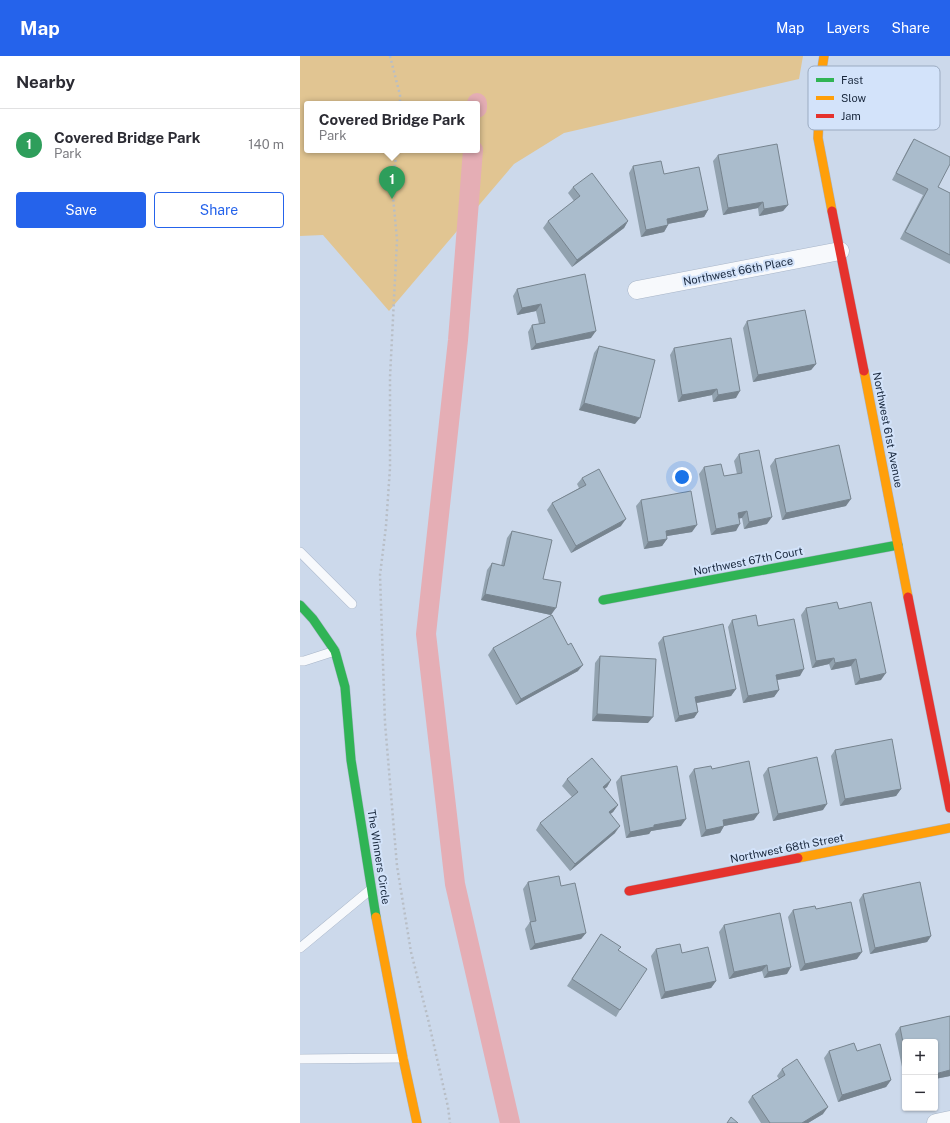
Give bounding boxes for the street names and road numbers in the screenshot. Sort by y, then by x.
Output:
street label: Northwest 66th Place [682,254,794,288]
street label: Northwest 61st Avenue [871,371,905,489]
street label: Northwest 67th Court [692,544,804,578]
street label: The Winners Circle [366,809,392,905]
street label: Northwest 68th Street [729,831,845,865]

